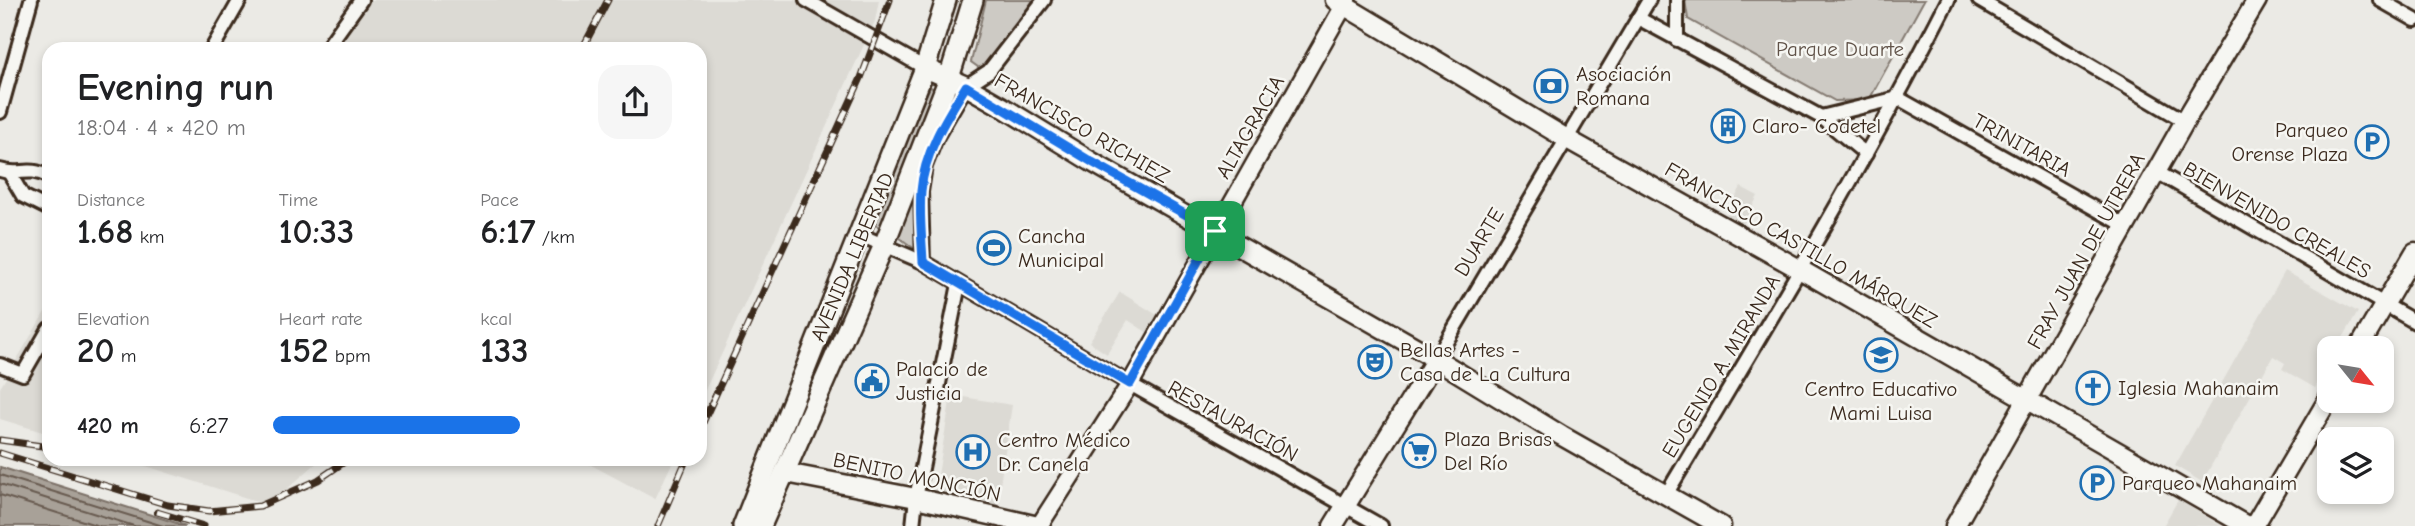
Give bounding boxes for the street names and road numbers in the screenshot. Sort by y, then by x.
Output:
street label: FRANCISCO RICHIEZ [990,68,1174,188]
street label: ALTAGRACIA [1211,71,1289,183]
street label: TRINITARIA [1969,108,2075,182]
street label: FRAY JUAN DE UTRERA [2022,149,2150,353]
street label: BIENVENIDO CREALES [2179,156,2375,284]
street label: FRANCISCO CASTILLO MÁRQUEZ [1661,157,1941,333]
street label: AVENIDA LIBERTAD [806,169,898,345]
street label: DUARTE [1449,203,1509,281]
street label: EUGENIO A. MIRANDA [1657,270,1785,462]
street label: RESTAURACIÓN [1164,375,1302,467]
street label: BENITO MONCIÓN [831,448,1003,506]

